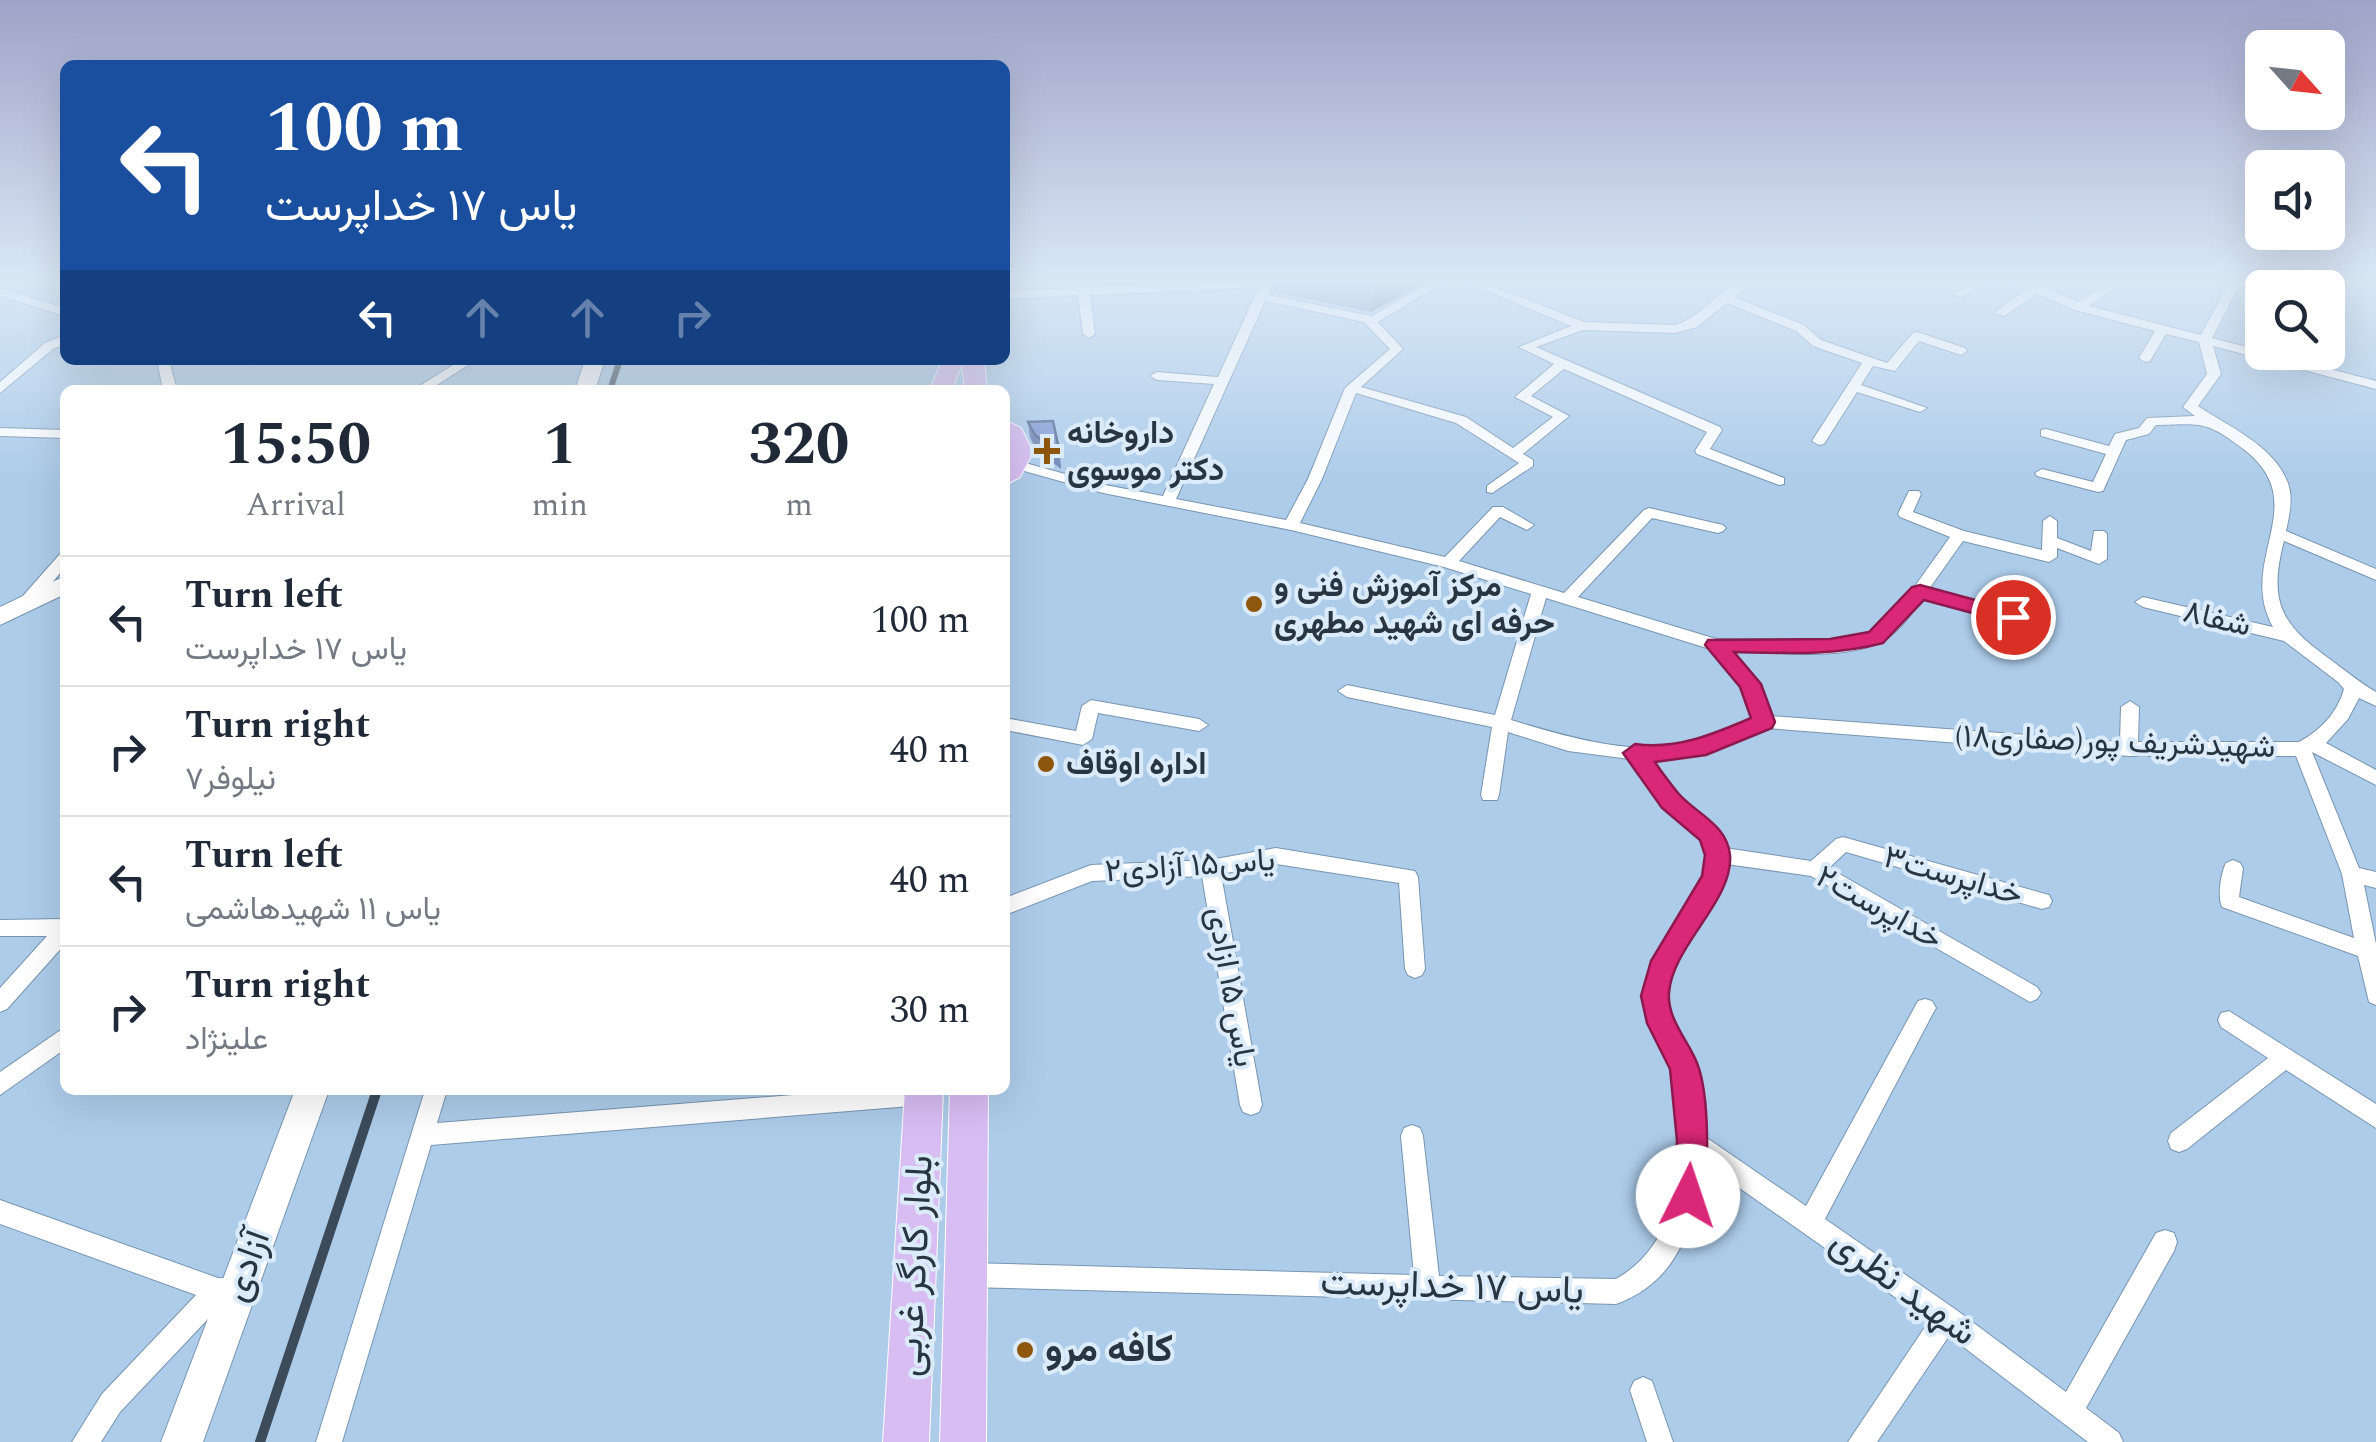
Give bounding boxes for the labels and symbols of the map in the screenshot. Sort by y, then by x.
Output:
north arrow [2245,30,2345,130]
place label: داروخانه دکتر موسوی [1067,409,1224,495]
marker: داروخانه دکتر موسوی [1036,440,1058,462]
place label: مرکز آموزش فنی و حرفه ای شهید مطهری [1274,562,1555,648]
pin [1971,575,2056,660]
street label: شفا۸ [2178,587,2256,651]
marker: مرکز آموزش فنی و حرفه ای شهید مطهری [1243,593,1265,615]
street label: شهیدشریف پور(صفاری۱۸) [1954,712,2276,772]
place label: اداره اوقاف [1066,740,1206,789]
marker: اداره اوقاف [1035,753,1057,775]
street label: خداپرست۳ [1878,833,2028,919]
street label: یاس۱۵ آزادی۲ [1103,836,1277,896]
street label: خداپرست۲ [1807,853,1951,963]
street label: یاس ۱۵ ازادی [1193,903,1269,1071]
position arrow [1636,1144,1740,1248]
street label: بلوار کارگر غربی [880,1154,950,1378]
street label: شهید نظری [1817,1214,1989,1362]
street label: آزادی [207,1219,288,1310]
street label: یاس ۱۷ خداپرست [1319,1253,1585,1321]
place label: کافه مرو [1045,1321,1173,1379]
marker: کافه مرو [1014,1339,1036,1361]

